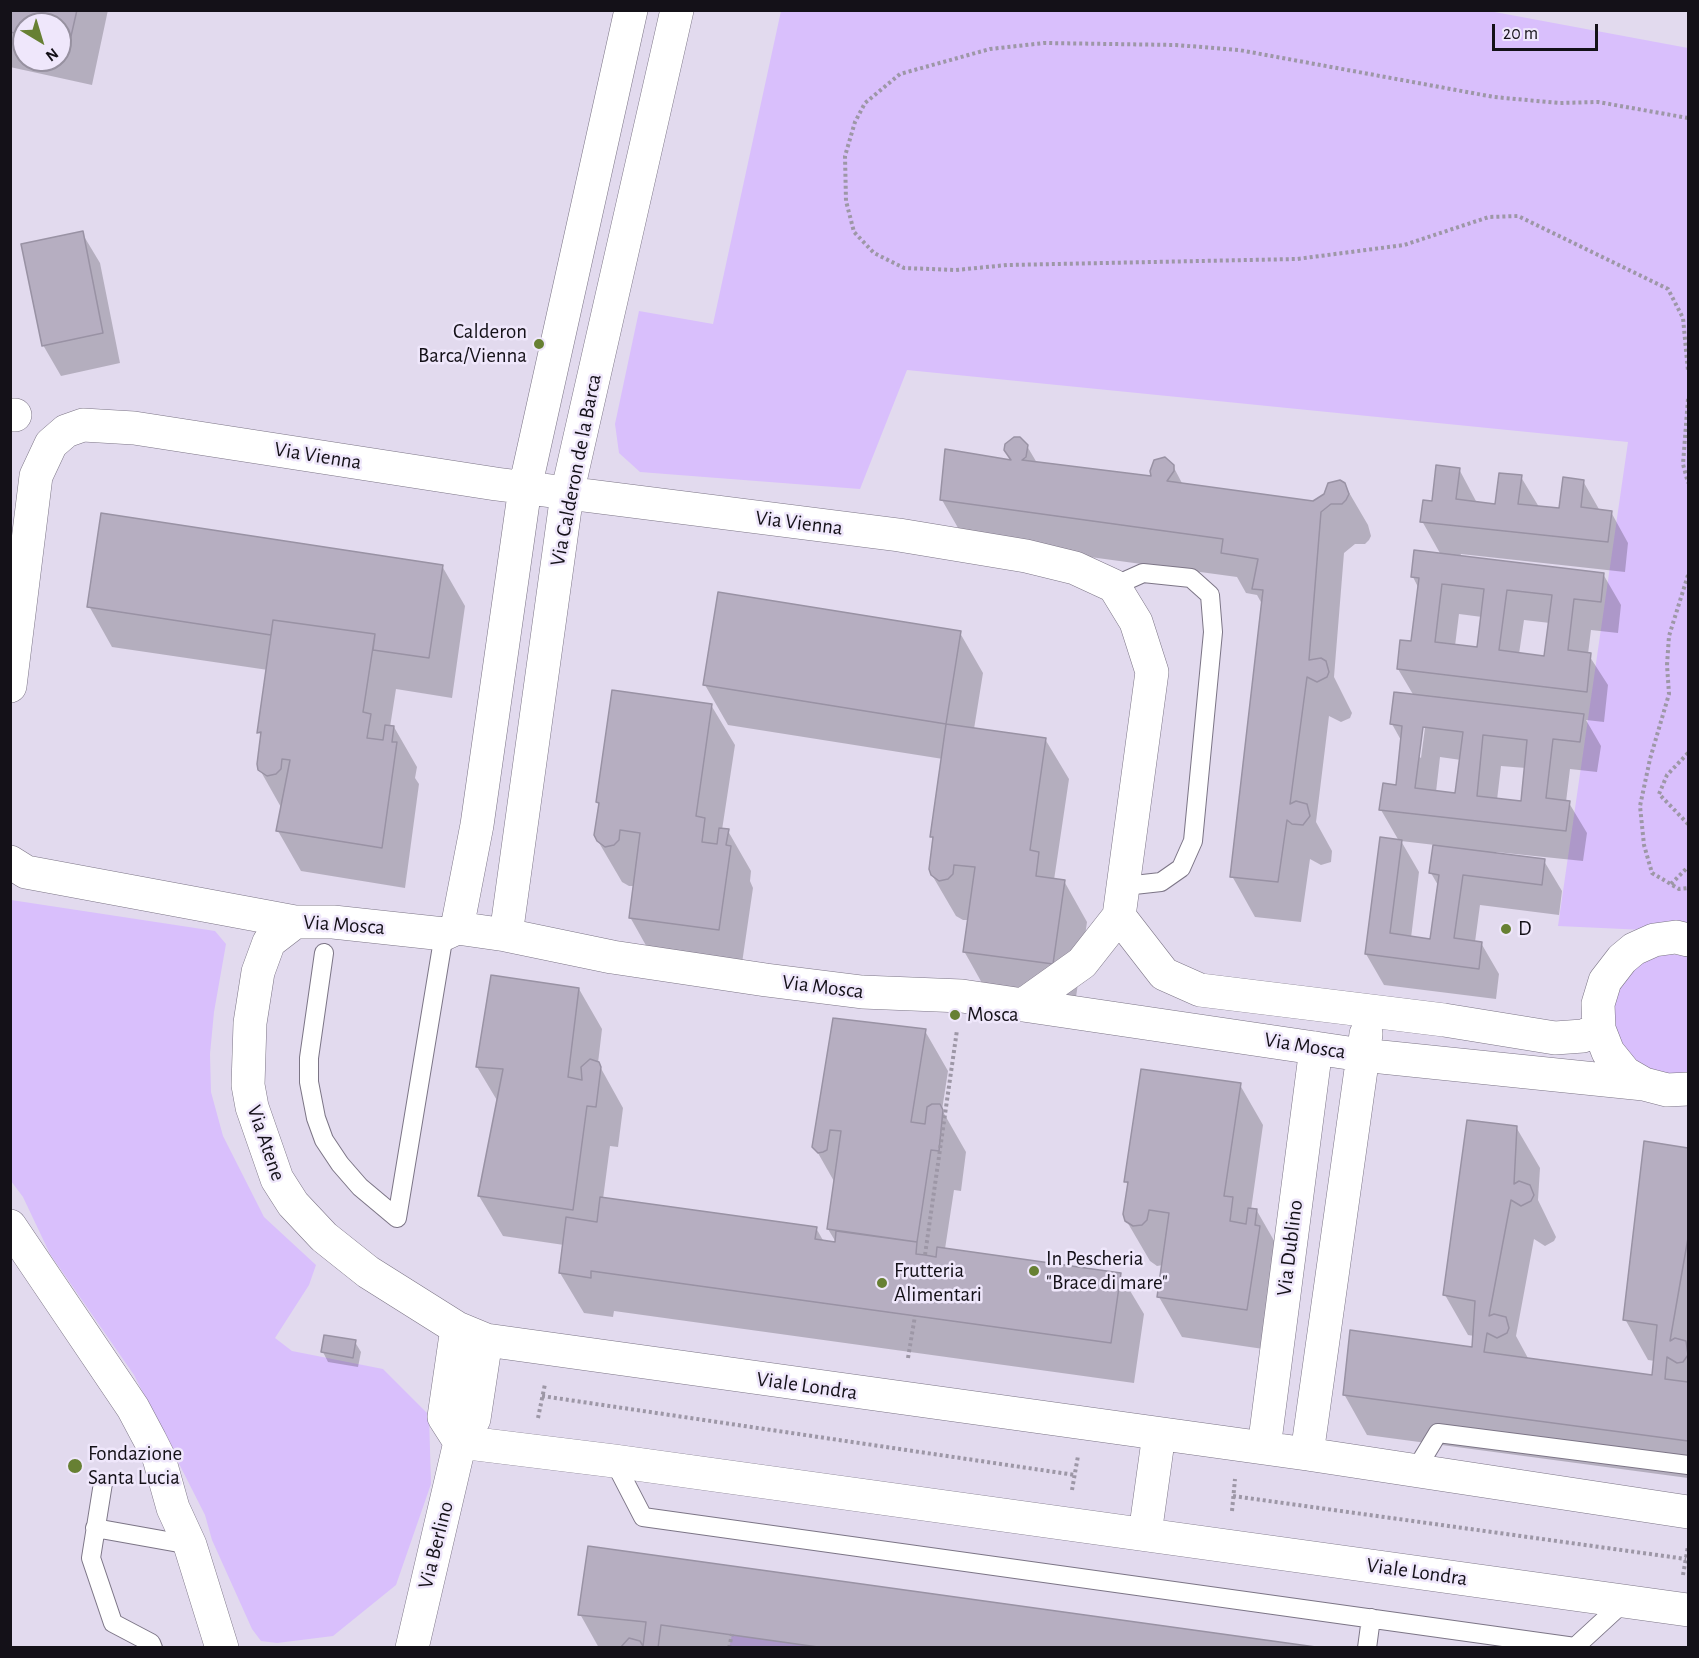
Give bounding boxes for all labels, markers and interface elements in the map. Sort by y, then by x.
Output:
north arrow [12,12,72,72]
scale bar [1495,12,1602,50]
text: 20 m [1503,25,1538,43]
text: N [43,45,61,64]
place label: Calderon Barca/Vienna [418,319,527,369]
marker: Calderon Barca/Vienna [532,337,546,351]
street label: Via Calderon de la Barca [545,372,607,568]
street label: Via Vienna [273,437,363,475]
street label: Via Vienna [754,505,844,541]
street label: Via Mosca [302,910,386,940]
place label: D [1518,916,1532,942]
marker: D [1499,922,1513,936]
street label: Via Mosca [781,970,865,1004]
place label: Mosca [967,1002,1019,1028]
marker: Mosca [948,1008,962,1022]
street label: Via Mosca [1263,1027,1347,1065]
street label: Via Atene [241,1102,291,1184]
street label: Via Dublino [1272,1199,1308,1297]
place label: In Pescheria "Brace di mare" [1046,1246,1168,1296]
place label: Frutteria Alimentari [894,1258,982,1308]
marker: In Pescheria "Brace di mare" [1027,1264,1041,1278]
marker: Frutteria Alimentari [875,1276,889,1290]
street label: Viale Londra [755,1366,859,1406]
place label: Fondazione Santa Lucia [88,1441,182,1491]
marker: Fondazione Santa Lucia [66,1457,84,1475]
street label: Via Berlino [413,1499,459,1591]
street label: Viale Londra [1365,1552,1469,1592]

